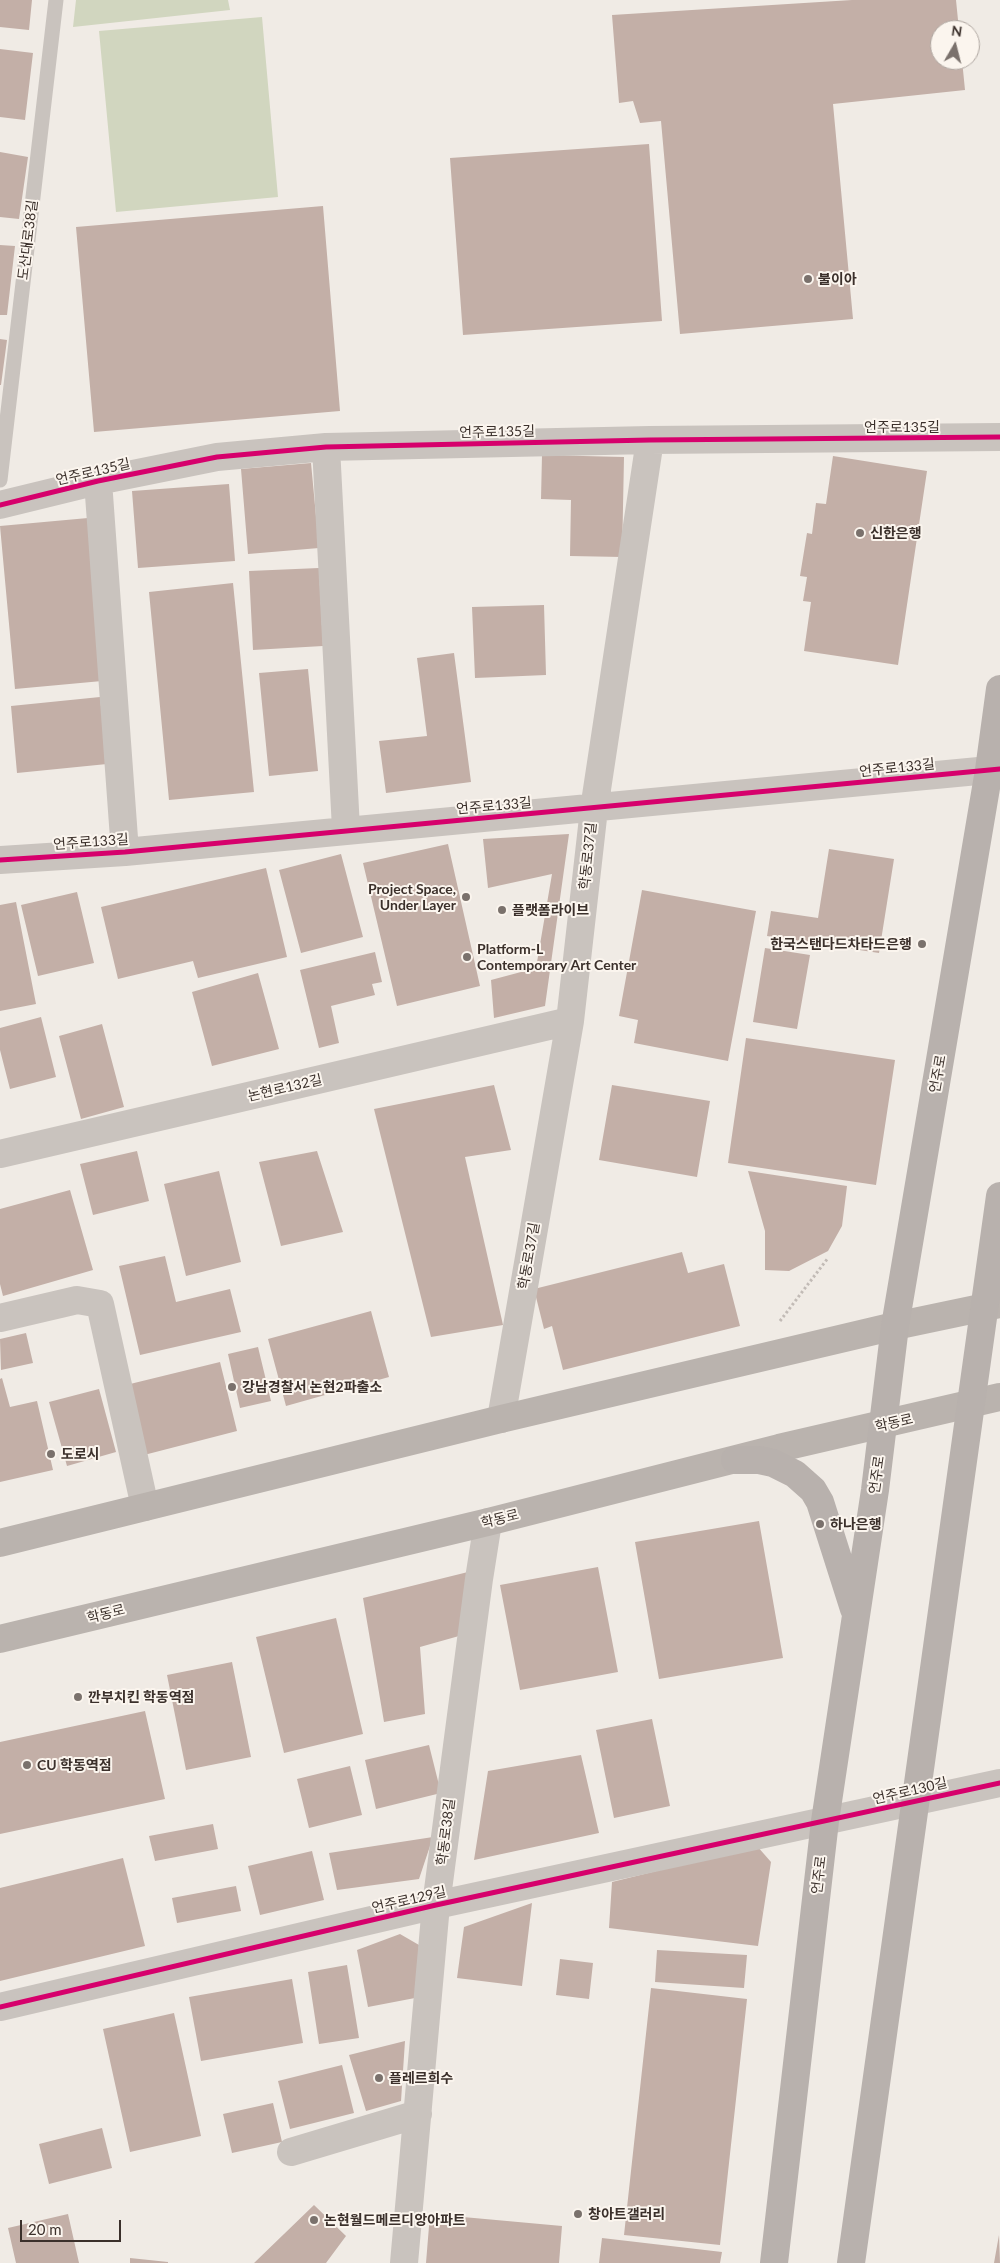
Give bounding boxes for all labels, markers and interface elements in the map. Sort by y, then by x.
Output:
north arrow [930,20,980,70]
text: N [950,21,964,40]
street label: 도산대로38길 [15,199,41,281]
place label: 불이아 [818,271,857,287]
marker: 불이아 [802,273,814,285]
street label: 언주로135길 [864,419,940,435]
street label: 언주로135길 [459,423,535,441]
street label: 언주로135길 [54,455,132,489]
place label: 신한은행 [870,525,922,541]
marker: 신한은행 [854,527,866,539]
street label: 언주로133길 [858,756,936,780]
street label: 언주로133길 [455,794,533,818]
street label: 학동로37길 [576,821,600,891]
street label: 언주로133길 [53,831,129,853]
place label: Project Space, Under Layer [368,881,456,914]
marker: Project Space, Under Layer [460,891,472,903]
place label: 플랫폼라이브 [512,902,589,918]
marker: 플랫폼라이브 [496,904,508,916]
place label: 한국스탠다드차타드은행 [770,936,912,952]
marker: 한국스탠다드차타드은행 [916,938,928,950]
place label: Platform-L Contemporary Art Center [477,941,636,974]
marker: Platform-L Contemporary Art Center [461,951,473,963]
street label: 언주로 [926,1054,950,1094]
street label: 논현로132길 [246,1071,324,1105]
street label: 학동로37길 [515,1221,543,1291]
place label: 강남경찰서 논현2파출소 [242,1379,382,1395]
marker: 강남경찰서 논현2파출소 [226,1381,238,1393]
street label: 학동로 [873,1410,915,1436]
place label: 도로시 [61,1446,100,1462]
marker: 도로시 [45,1448,57,1460]
street label: 언주로 [866,1455,888,1495]
street label: 학동로 [479,1506,521,1532]
place label: 하나은행 [830,1516,882,1532]
marker: 하나은행 [814,1518,826,1530]
street label: 학동로 [85,1601,127,1627]
place label: 깐부치킨 학동역점 [88,1689,194,1705]
marker: 깐부치킨 학동역점 [72,1691,84,1703]
place label: CU 학동역점 [37,1757,112,1773]
marker: CU 학동역점 [21,1759,33,1771]
street label: 언주로130길 [871,1774,949,1808]
street label: 학동로38길 [434,1797,458,1867]
street label: 언주로 [808,1855,830,1895]
street label: 언주로129길 [370,1883,448,1917]
place label: 플레르희수 [389,2070,453,2086]
marker: 플레르희수 [373,2072,385,2084]
place label: 창아트갤러리 [588,2206,665,2222]
marker: 창아트갤러리 [572,2208,584,2220]
scale bar [22,2210,124,2242]
place label: 논현월드메르디앙아파트 [324,2212,466,2228]
marker: 논현월드메르디앙아파트 [308,2214,320,2226]
text: 20 m [28,2220,62,2238]

